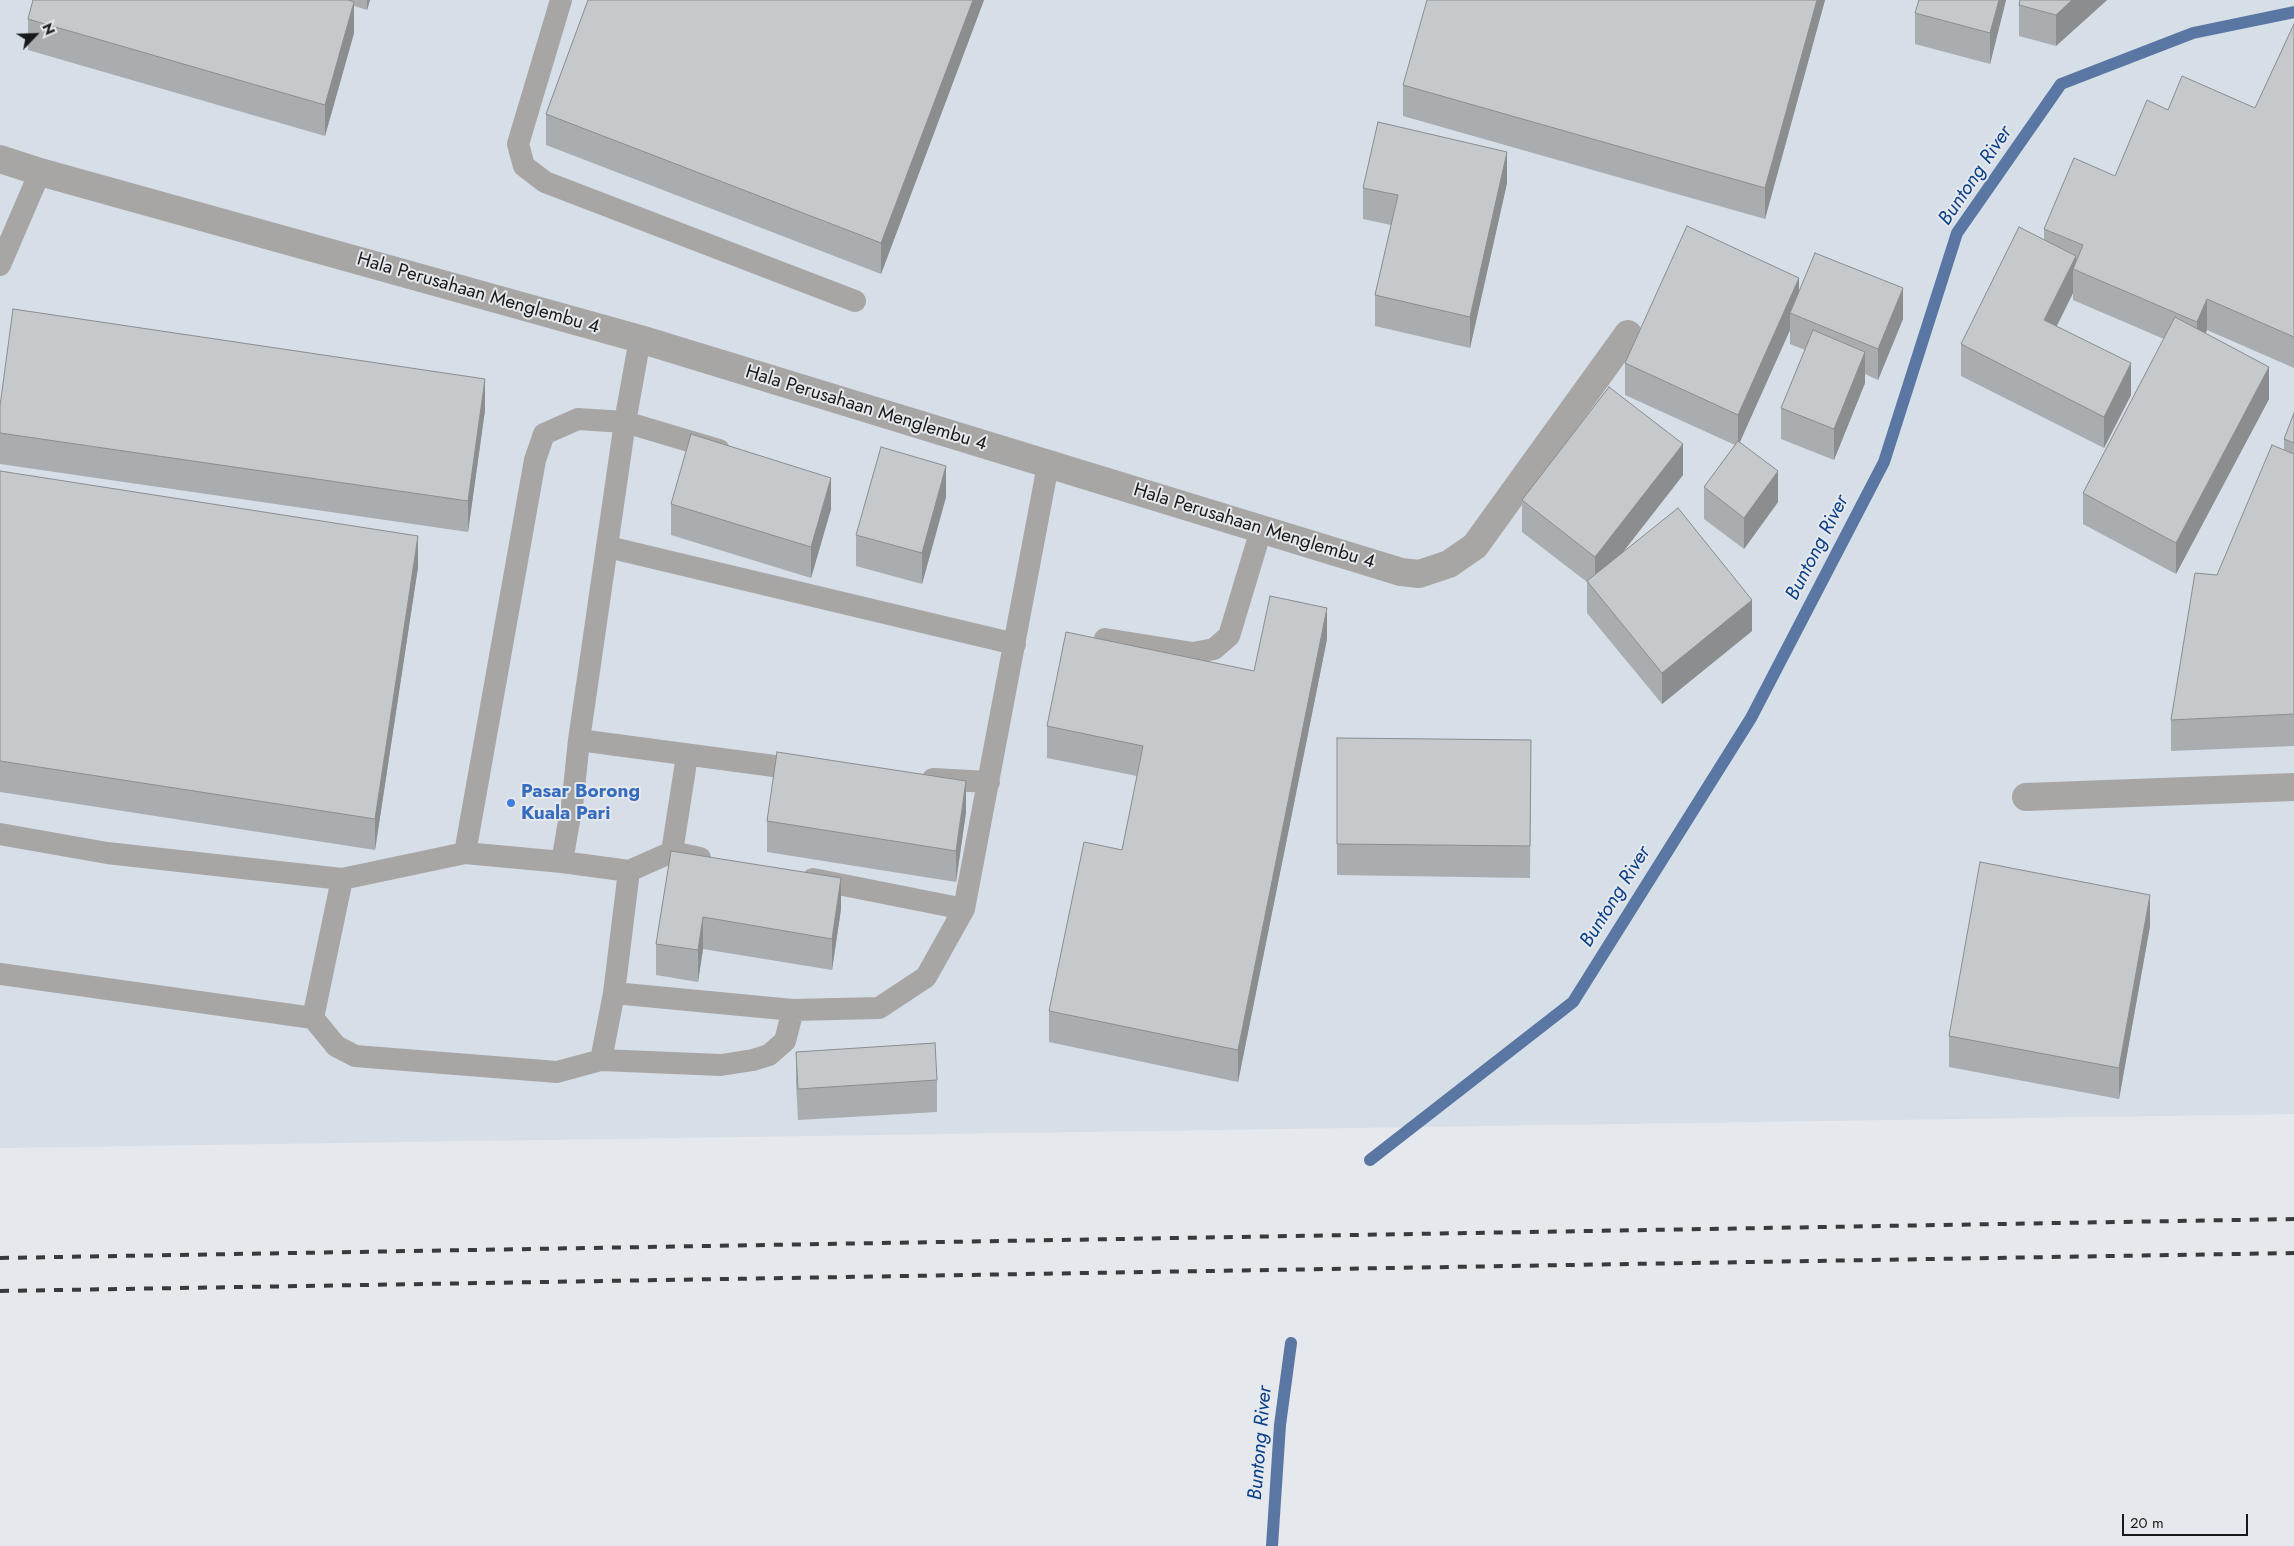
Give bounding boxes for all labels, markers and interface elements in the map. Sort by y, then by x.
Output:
north arrow [10,10,60,60]
text: N [37,20,60,38]
water label: Buntong River [1934,122,2018,230]
street label: Hala Perusahaan Menglembu 4 [354,248,602,340]
street label: Hala Perusahaan Menglembu 4 [743,361,989,457]
street label: Hala Perusahaan Menglembu 4 [1131,479,1377,575]
water label: Buntong River [1781,492,1855,604]
place label: Pasar Borong Kuala Pari [521,781,640,825]
marker: Pasar Borong Kuala Pari [505,797,517,809]
water label: Buntong River [1575,842,1657,952]
water label: Buntong River [1244,1385,1278,1501]
scale bar [2124,1504,2250,1536]
text: 20 m [2130,1512,2164,1534]

